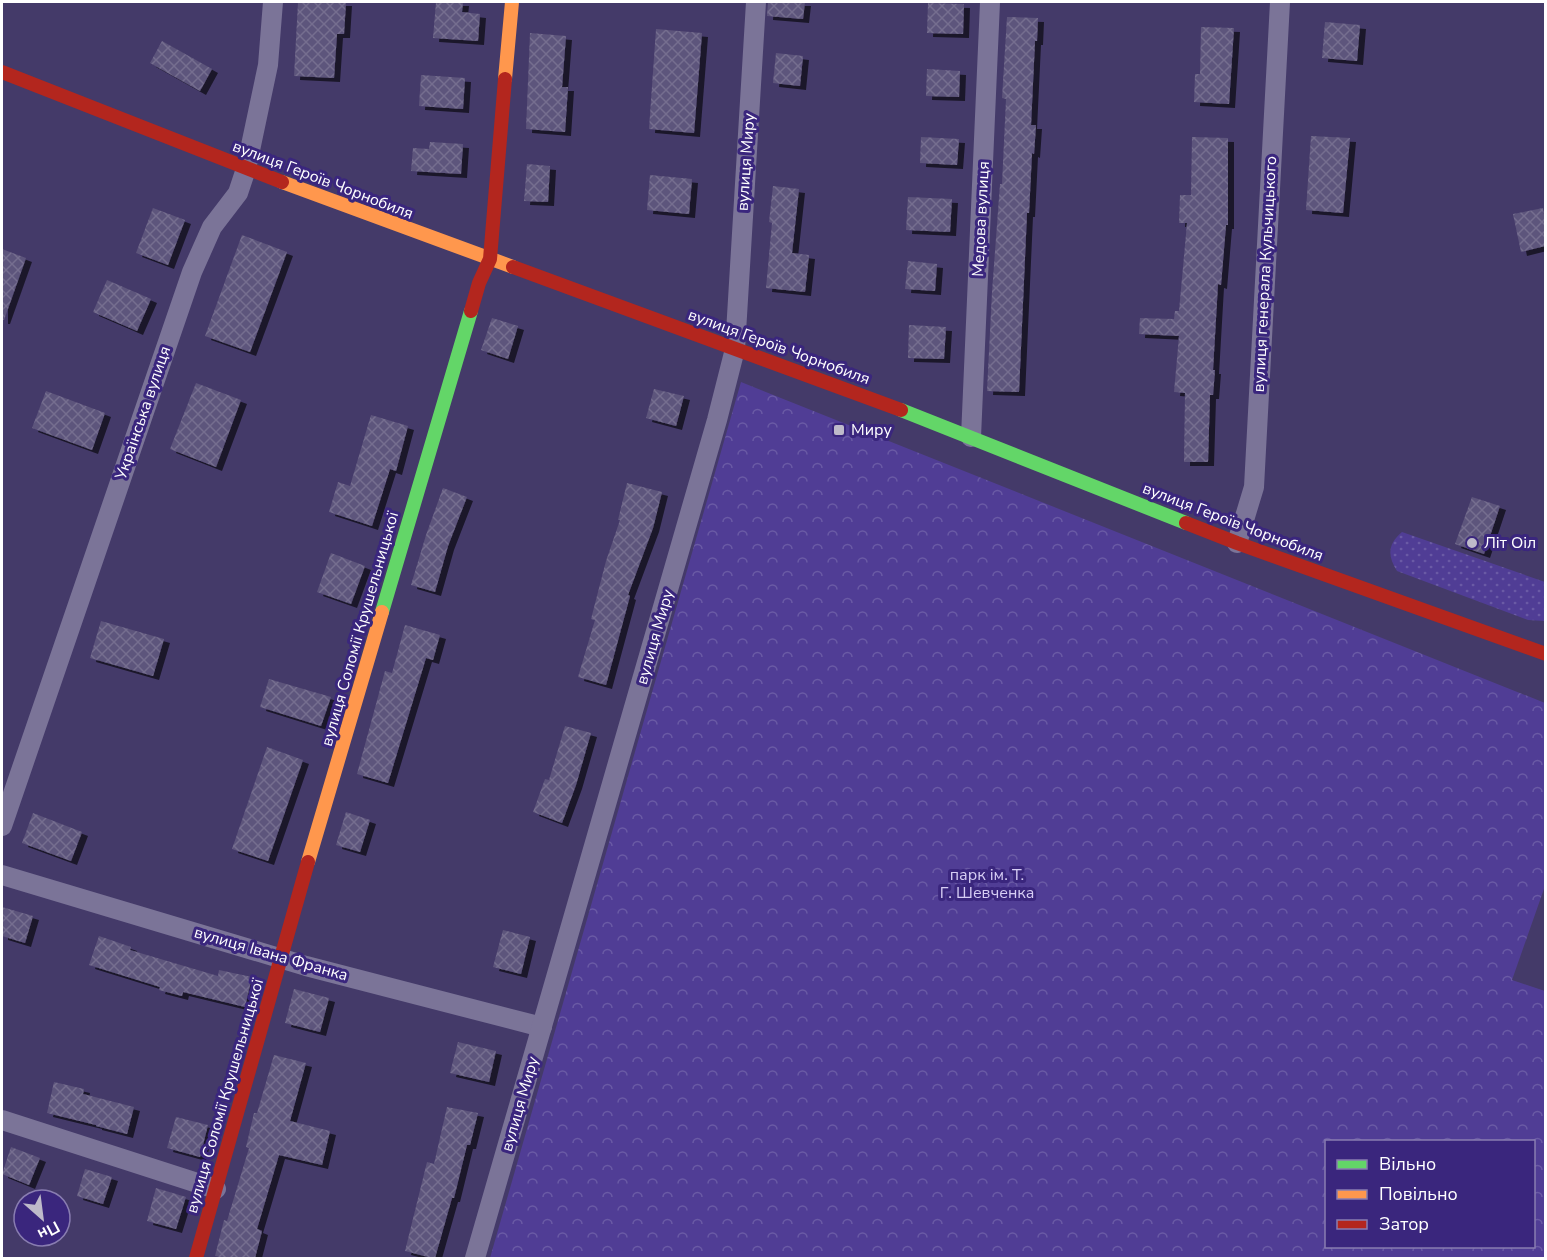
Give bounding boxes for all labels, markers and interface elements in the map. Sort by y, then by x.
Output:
street label: вулиця Миру [732,112,760,212]
street label: вулиця Героїв Чорнобиля [229,135,417,225]
street label: вулиця генерала Кульчицького [1248,155,1282,393]
street label: Медова вулиця [967,161,995,277]
street label: вулиця Героїв Чорнобиля [685,304,873,390]
street label: Українська вулиця [109,343,176,484]
place label: Миру [851,419,892,441]
marker: Миру [832,423,846,437]
street label: вулиця Героїв Чорнобиля [1139,477,1327,567]
street label: вулиця Соломії Крушельницької [316,508,404,749]
place label: Літ Оіл [1484,532,1536,554]
marker: Літ Оіл [1465,536,1479,550]
street label: вулиця Миру [631,586,679,687]
park label: парк ім. Т. Г. Шевченка [940,864,1034,904]
street label: вулиця Івана Франка [191,921,351,987]
street label: вулиця Соломії Крушельницької [181,975,269,1216]
street label: вулиця Миру [496,1053,544,1154]
legend [1325,1140,1535,1248]
text: Вільно [1379,1152,1436,1176]
text: Повільно [1379,1182,1458,1206]
north arrow [12,1188,72,1248]
text: Затор [1379,1212,1429,1236]
text: Пн [34,1215,63,1245]

